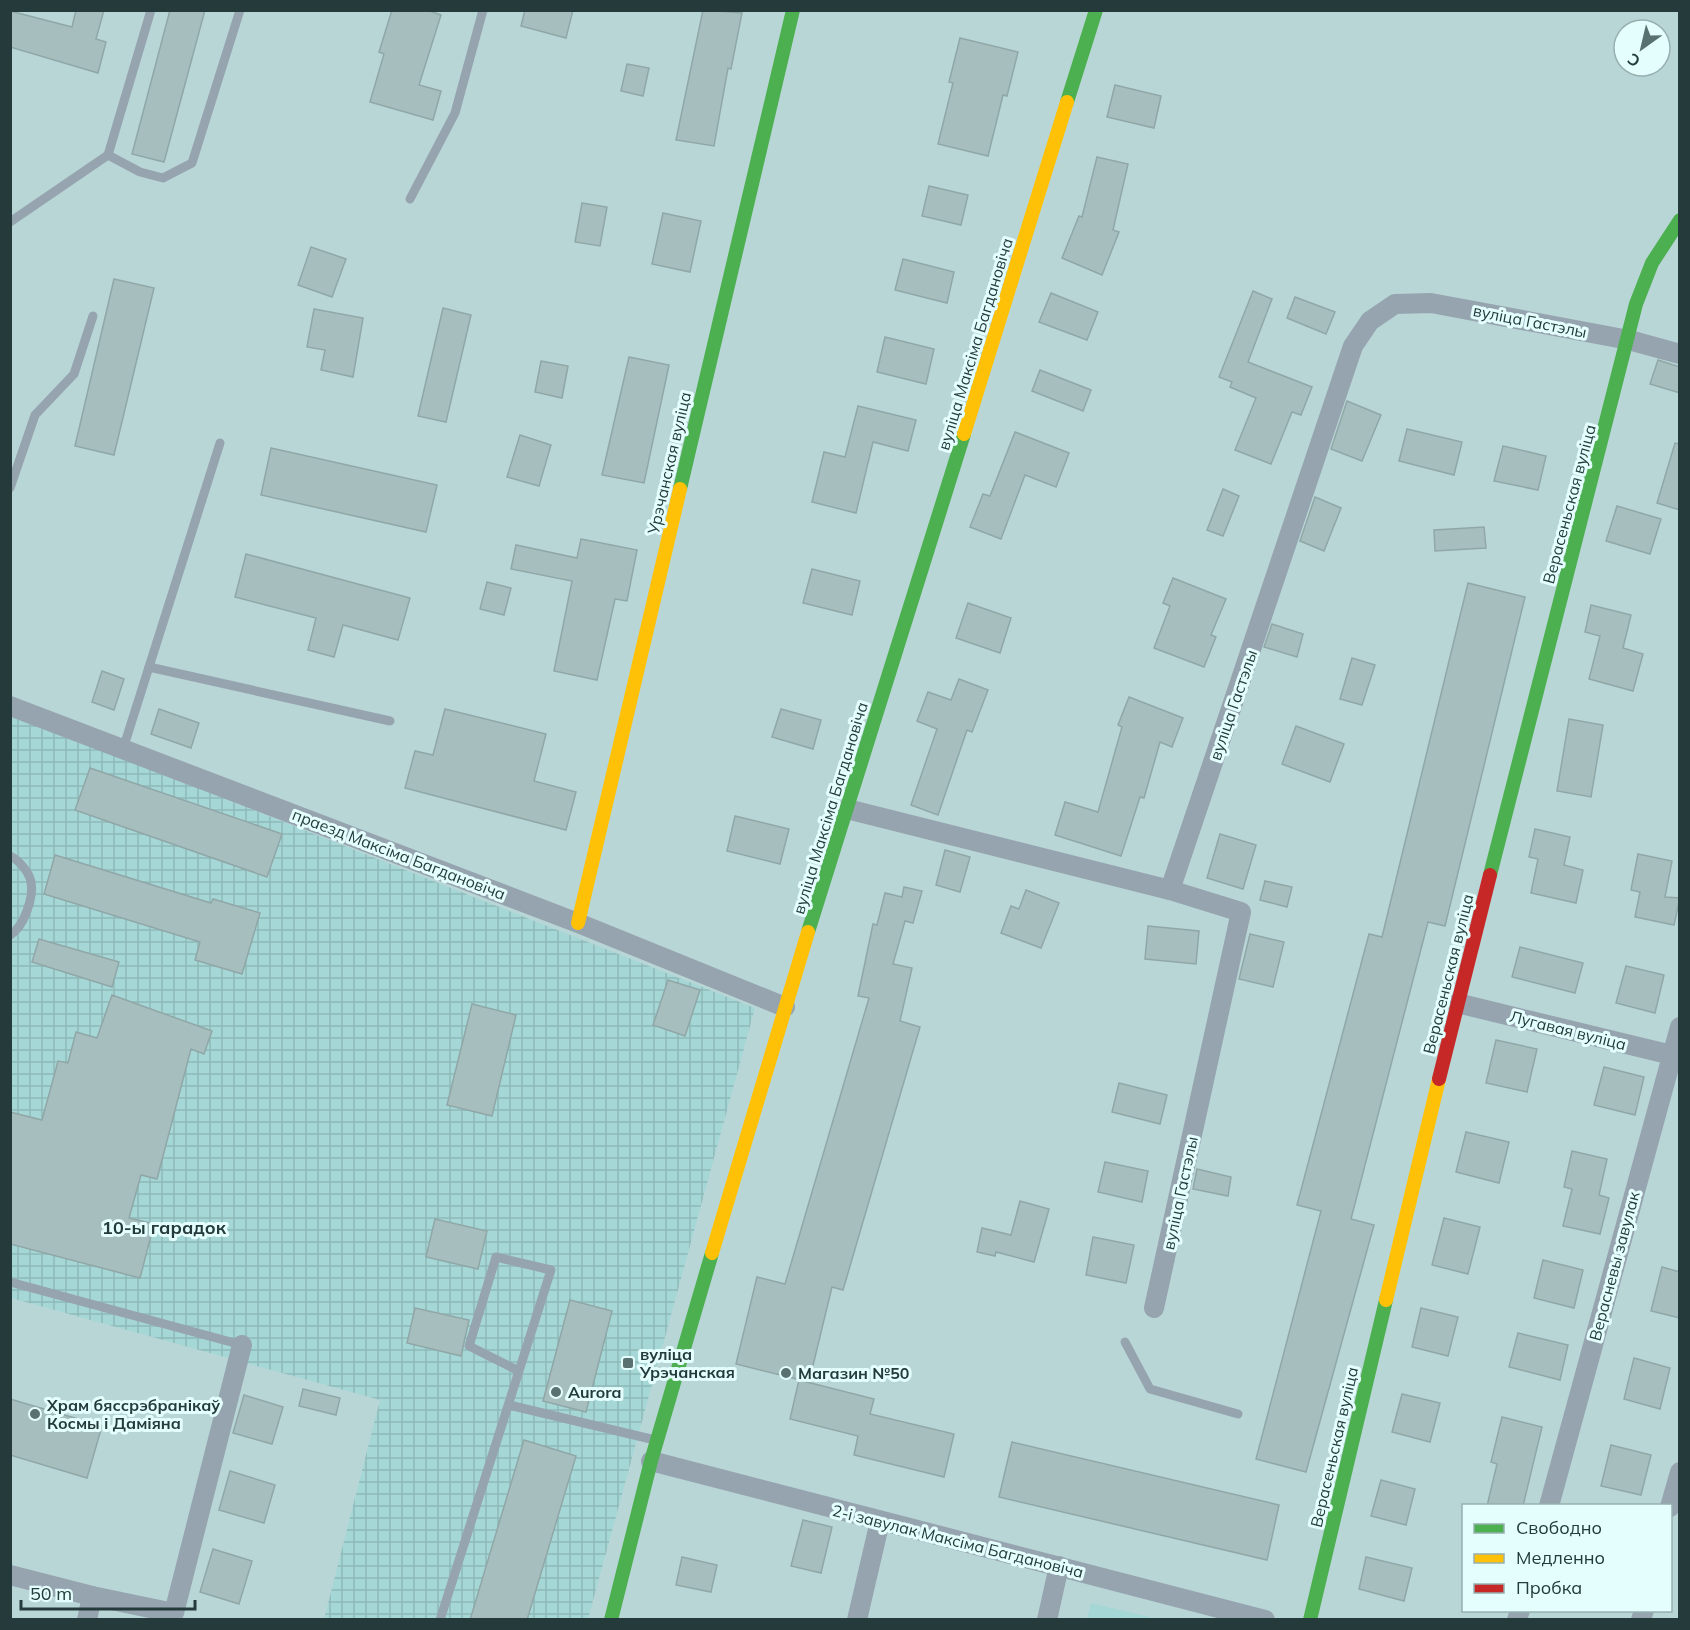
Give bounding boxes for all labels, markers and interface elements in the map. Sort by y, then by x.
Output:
north arrow [1612,18,1672,78]
text: С [1623,49,1644,72]
street label: вуліца Максіма Багдановіча [933,236,1017,452]
street label: вуліца Гастэлы [1471,300,1589,342]
street label: Урэчанская вуліца [643,390,695,537]
street label: Верасеньская вуліца [1538,422,1600,586]
street label: вуліца Гастэлы [1205,647,1261,763]
street label: вуліца Максіма Багдановіча [788,700,872,916]
street label: праезд Максіма Багдановіча [290,804,508,904]
street label: Верасеньская вуліца [1418,892,1478,1056]
street label: Лугавая вуліца [1508,1006,1628,1054]
street label: вуліца Гастэлы [1158,1134,1202,1252]
street label: Верасневы завулак [1584,1189,1644,1343]
district label: 10-ы гарадок [102,1216,227,1239]
place label: вуліца Урэчанская [639,1344,735,1382]
marker: вуліца Урэчанская [621,1356,635,1370]
place label: Магазин №50 [798,1363,909,1383]
street label: Верасеньская вуліца [1306,1365,1362,1529]
marker: Магазин №50 [779,1366,793,1380]
place label: Aurora [568,1382,621,1402]
marker: Aurora [549,1385,563,1399]
place label: Храм бяссрэбранікаў Космы і Даміяна [46,1395,220,1433]
marker: Храм бяссрэбранікаў Космы і Даміяна [28,1407,42,1421]
street label: 2-і завулак Максіма Багдановіча [830,1500,1086,1582]
legend [1462,1504,1672,1612]
text: Свободно [1516,1516,1602,1539]
text: Медленно [1516,1546,1605,1569]
scale bar [21,1573,195,1611]
text: Пробка [1516,1576,1582,1599]
text: 50 m [30,1582,72,1605]

